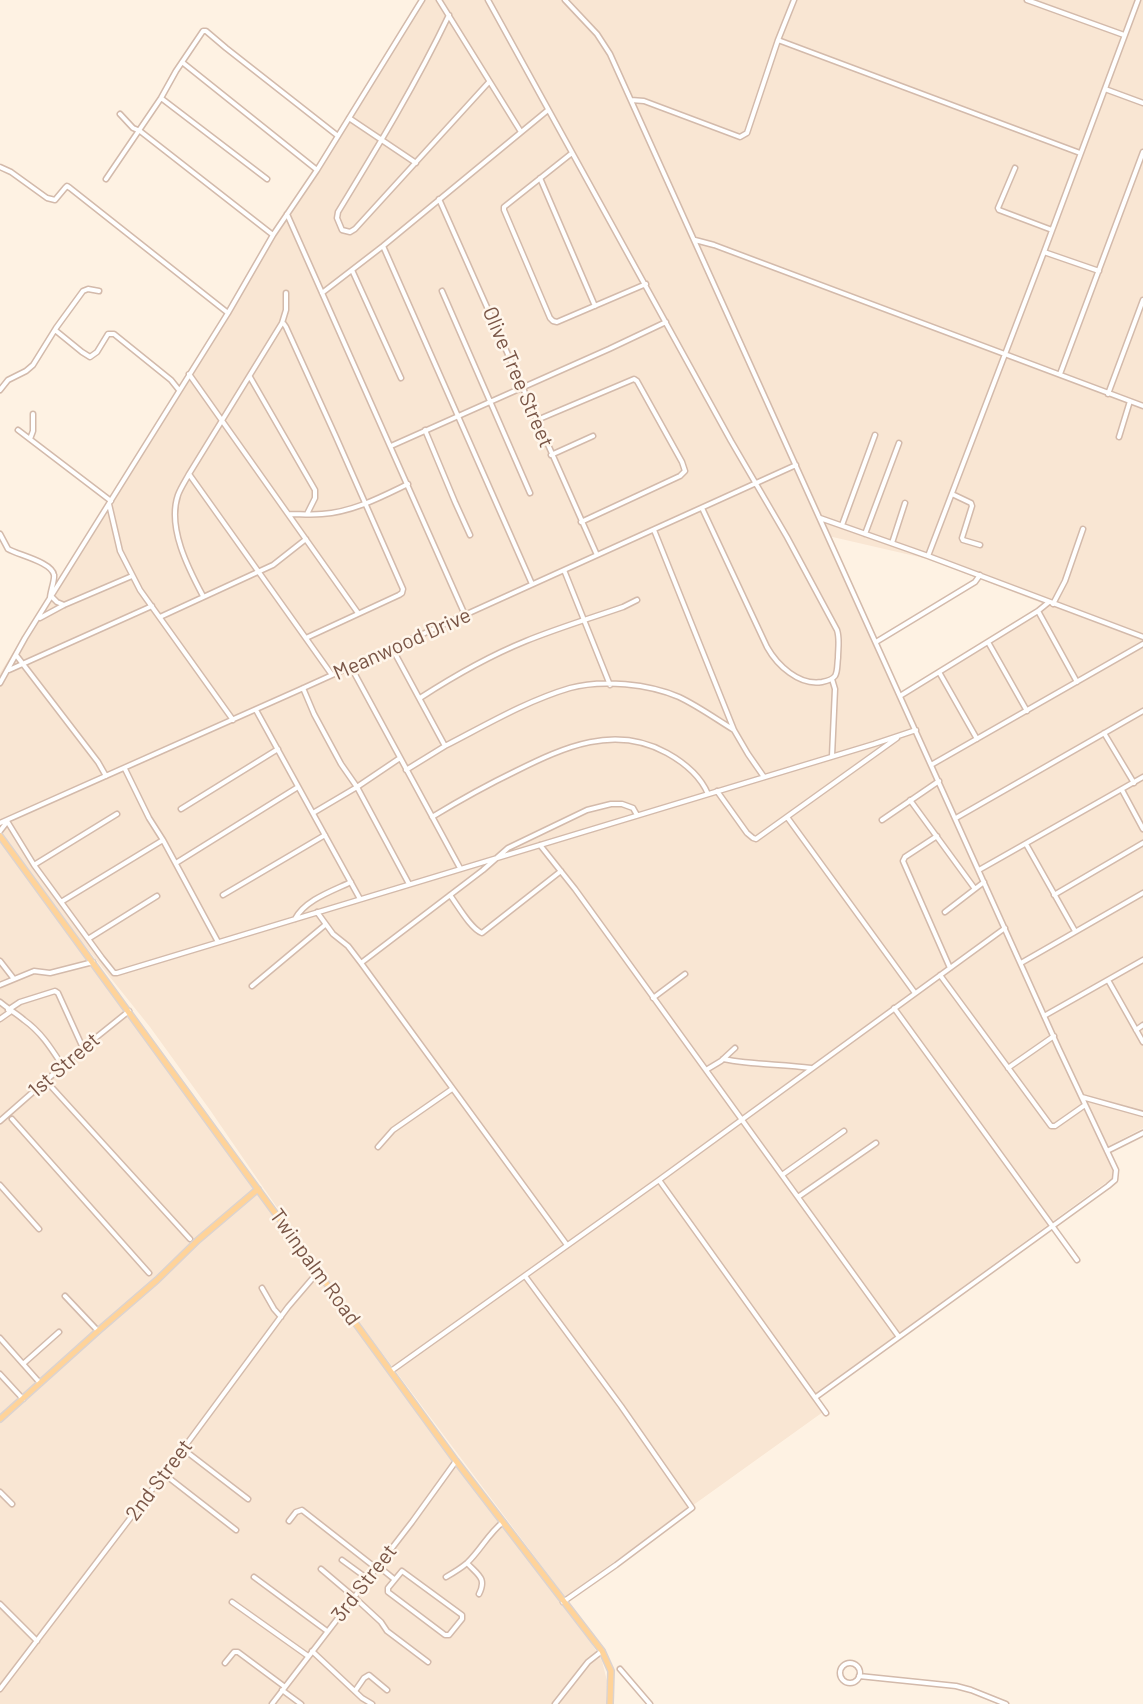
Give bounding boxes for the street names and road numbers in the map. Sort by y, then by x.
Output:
street label: Olive Tree Street [477,303,559,451]
street label: Meanwood Drive [329,602,475,686]
street label: 1st Street [23,1027,105,1103]
street label: Twinpalm Road [264,1204,366,1330]
street label: 2nd Street [120,1434,198,1526]
street label: 3rd Street [326,1539,402,1627]

